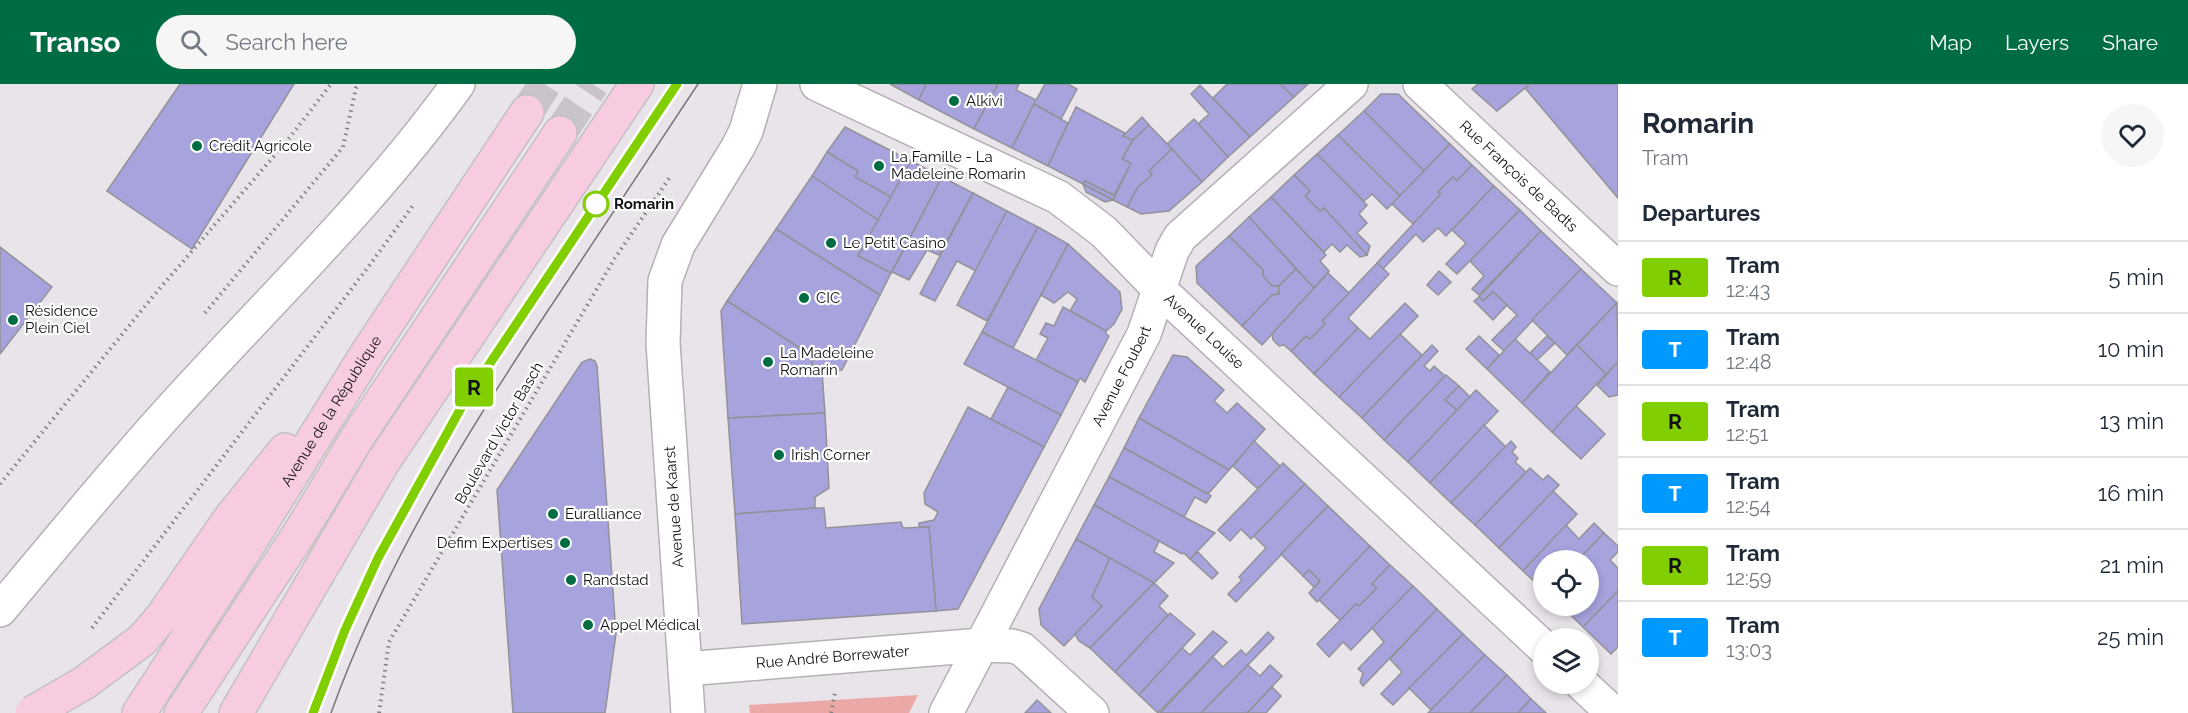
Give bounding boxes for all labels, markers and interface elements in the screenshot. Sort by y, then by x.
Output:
search box [156,15,576,69]
text: Transo [30,26,120,59]
icon: search [177,26,210,59]
text: Search here [225,29,348,55]
text: Map [1929,30,1972,55]
text: Layers [2005,30,2069,55]
text: Share [2102,30,2158,55]
place label: Alkivi [966,92,1003,110]
marker: Alkivi [947,94,961,108]
button: heart [2101,104,2164,167]
text: Romarin [1642,107,1754,140]
street label: Rue François de Badts [1456,117,1581,236]
place label: Crédit Agricole [209,137,312,155]
marker: Crédit Agricole [190,139,204,153]
text: Tram [1642,146,1689,170]
place label: La Famille - La Madeleine Romarin [891,148,1026,183]
marker: La Famille - La Madeleine Romarin [872,159,886,173]
marker: Romarin [583,191,609,217]
place label: Romarin [614,195,674,213]
text: Departures [1642,200,1760,226]
place label: Le Petit Casino [843,234,946,252]
marker: Le Petit Casino [824,236,838,250]
text: Tram [1726,252,1780,278]
text: 5 min [2109,264,2164,290]
text: R [1668,265,1682,290]
text: 12:43 [1726,278,1770,302]
place label: CIC [816,289,840,307]
street label: Avenue Louise [1161,290,1248,373]
marker: CIC [797,291,811,305]
place label: Résidence Plein Ciel [25,302,98,337]
marker: Résidence Plein Ciel [6,313,20,327]
street label: Avenue Foubert [1088,324,1155,430]
text: Tram [1726,324,1780,350]
street label: Avenue de la République [277,332,385,490]
text: 10 min [2098,336,2164,362]
text: T [1669,337,1682,362]
place label: La Madeleine Romarin [780,344,874,379]
text: 12:48 [1726,350,1772,374]
marker: La Madeleine Romarin [761,355,775,369]
street label: Boulevard Victor Basch [451,359,547,507]
line badge: R [454,368,494,406]
text: R [467,375,481,400]
text: Tram [1726,396,1780,422]
text: 13 min [2099,408,2164,434]
text: R [1668,409,1682,434]
text: 12:51 [1726,422,1768,446]
street label: Avenue de Kaarst [661,446,687,568]
place label: Irish Corner [791,446,871,464]
marker: Irish Corner [772,448,786,462]
text: Tram [1726,468,1780,494]
text: 16 min [2098,480,2164,506]
text: T [1669,481,1682,506]
text: 12:54 [1726,494,1771,518]
place label: Euralliance [565,505,642,523]
marker: Euralliance [546,507,560,521]
place label: Defim Expertises [437,534,553,552]
marker: Defim Expertises [558,536,572,550]
text: Tram [1726,540,1780,566]
map controls [1533,550,1599,694]
button: locate [1533,550,1599,616]
text: 21 min [2100,552,2164,578]
text: R [1668,553,1682,578]
text: 12:59 [1726,566,1771,590]
place label: Randstad [583,571,649,589]
marker: Randstad [564,573,578,587]
text: Tram [1726,612,1780,638]
place label: Appel Médical [600,616,701,634]
marker: Appel Médical [581,618,595,632]
text: 25 min [2097,624,2164,650]
text: T [1669,625,1682,650]
button: layers [1533,628,1599,694]
text: 13:03 [1726,638,1772,662]
street label: Rue André Borrewater [755,642,911,672]

